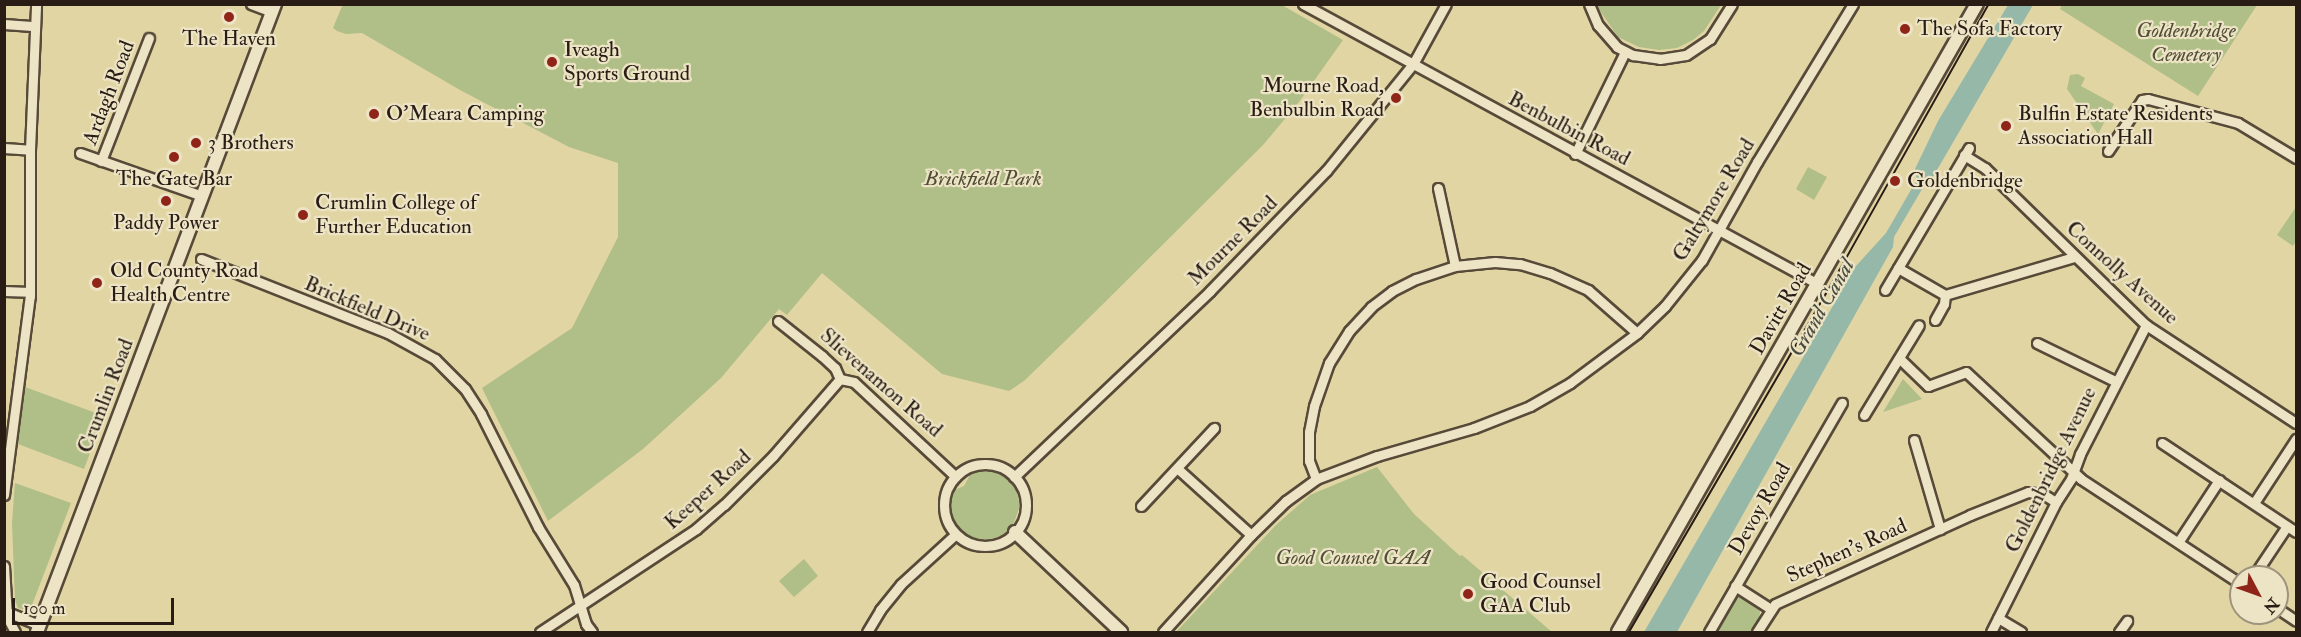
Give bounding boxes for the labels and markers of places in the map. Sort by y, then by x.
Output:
marker: The Haven [222,10,236,24]
place label: The Sofa Factory [1917,16,2062,42]
marker: The Sofa Factory [1898,22,1912,36]
place label: The Haven [182,26,276,52]
place label: Iveagh Sports Ground [564,37,690,87]
marker: Iveagh Sports Ground [545,55,559,69]
place label: Mourne Road, Benbulbin Road [1249,73,1384,123]
marker: Mourne Road, Benbulbin Road [1389,91,1403,105]
place label: O'Meara Camping [386,101,544,127]
place label: Bulfin Estate Residents Association Hall [2018,101,2213,151]
marker: O'Meara Camping [367,107,381,121]
marker: Bulfin Estate Residents Association Hall [1999,119,2013,133]
place label: 3 Brothers [208,130,294,156]
marker: 3 Brothers [189,136,203,150]
marker: The Gate Bar [167,150,181,164]
place label: The Gate Bar [116,166,232,192]
place label: Goldenbridge [1907,168,2023,194]
marker: Goldenbridge [1888,174,1902,188]
place label: Crumlin College of Further Education [315,190,477,240]
marker: Paddy Power [159,194,173,208]
marker: Crumlin College of Further Education [296,208,310,222]
place label: Paddy Power [113,210,219,236]
place label: Old County Road Health Centre [110,258,258,308]
marker: Old County Road Health Centre [88,274,106,292]
place label: Good Counsel GAA Club [1480,569,1601,619]
marker: Good Counsel GAA Club [1461,587,1475,601]

